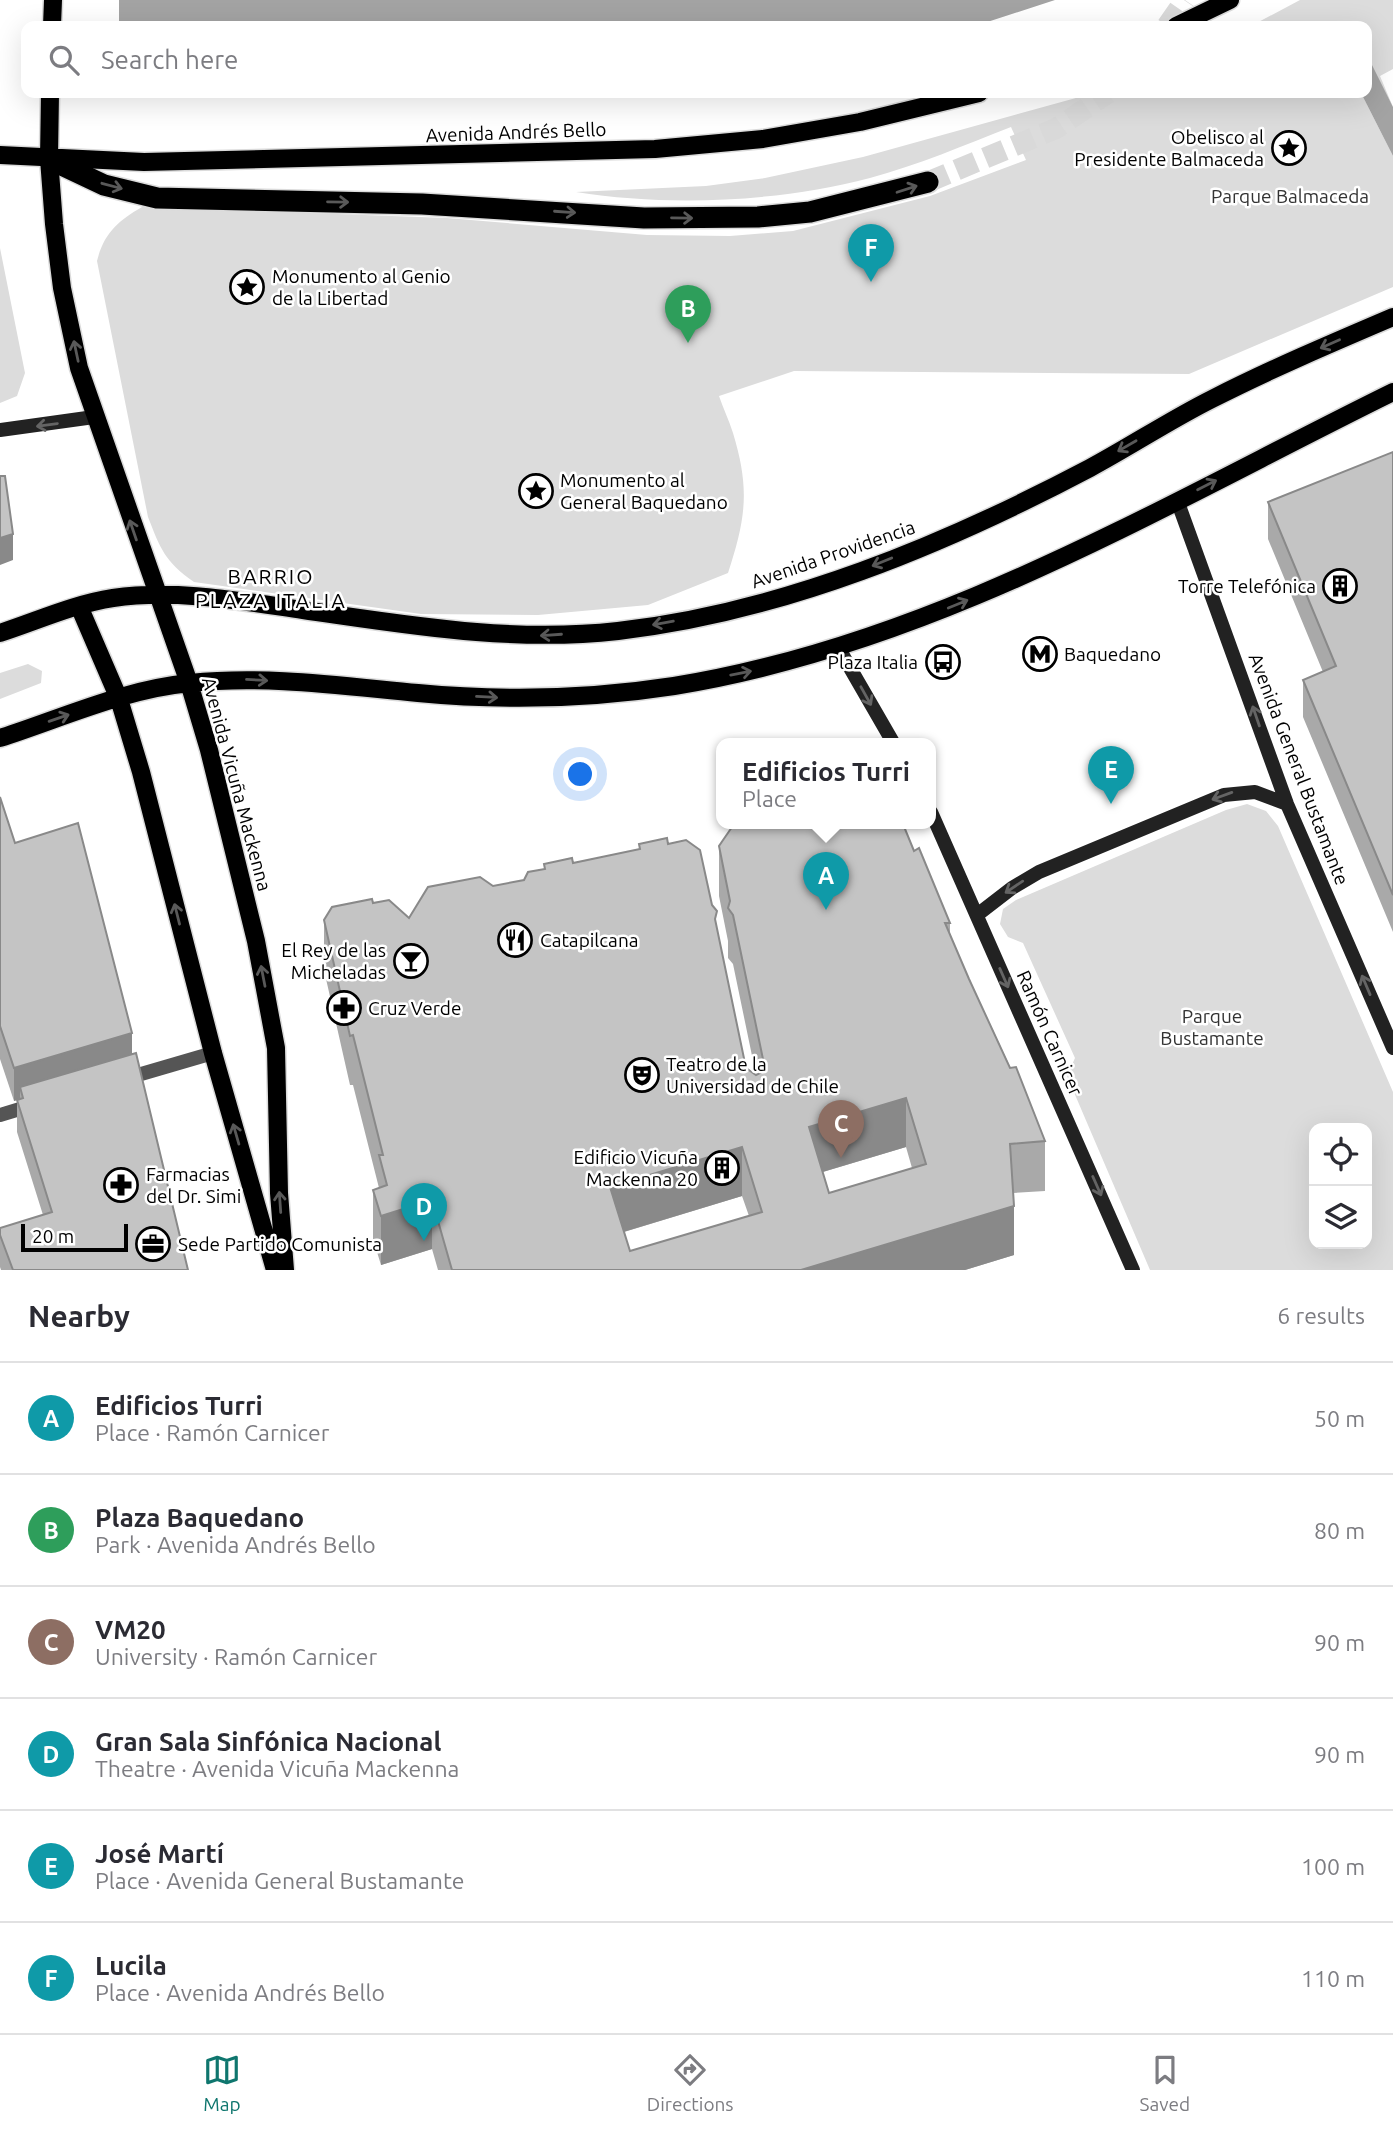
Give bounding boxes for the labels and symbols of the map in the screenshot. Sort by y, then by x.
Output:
street label: Avenida Andrés Bello [425,118,607,146]
place label: Obelisco al Presidente Balmaceda [1074,126,1264,170]
place icon: Obelisco al Presidente Balmaceda [1270,129,1308,167]
one-way arrow [100,180,123,193]
one-way arrow [895,181,917,194]
park label: Parque Balmaceda [1211,185,1369,207]
one-way arrow [326,195,349,209]
one-way arrow [553,206,576,219]
one-way arrow [670,211,693,225]
pin: F [848,224,894,282]
place label: Monumento al Genio de la Libertad [272,265,451,309]
place icon: Monumento al Genio de la Libertad [228,268,266,306]
pin: B [665,285,711,343]
one-way arrow [1320,338,1341,351]
one-way arrow [68,340,82,363]
one-way arrow [36,418,59,431]
one-way arrow [1118,439,1138,453]
place label: Monumento al General Baquedano [560,469,728,513]
place icon: Monumento al General Baquedano [517,472,555,510]
one-way arrow [1196,477,1217,491]
street label: Avenida Providencia [748,516,918,592]
one-way arrow [126,520,138,542]
one-way arrow [871,556,893,569]
district label: BARRIO PLAZA ITALIA [195,564,347,612]
building icon: Torre Telefónica [1321,567,1359,605]
place label: Torre Telefónica [1178,575,1316,597]
one-way arrow [946,596,968,609]
one-way arrow [652,617,675,630]
one-way arrow [540,629,563,642]
metro station icon: Baquedano [1021,635,1059,673]
bus stop icon: Plaza Italia [924,643,962,681]
place label: Baquedano [1064,643,1161,665]
street label: Avenida General Bustamante [1245,650,1353,888]
place label: Plaza Italia [828,651,918,673]
one-way arrow [729,666,752,679]
one-way arrow [245,673,268,686]
street label: Avenida Vicuña Mackenna [198,675,276,893]
one-way arrow [859,685,873,705]
one-way arrow [475,691,498,704]
one-way arrow [1249,706,1261,728]
one-way arrow [48,711,70,723]
pin: E [1088,746,1134,804]
your location [563,757,597,791]
one-way arrow [1212,791,1234,804]
pin: A [803,852,849,910]
one-way arrow [1005,880,1024,894]
one-way arrow [170,903,183,926]
restaurant icon: Catapilcana [496,921,534,959]
place label: Catapilcana [540,929,639,951]
place label: El Rey de las Micheladas [281,939,386,983]
bar icon: El Rey de las Micheladas [392,942,430,980]
one-way arrow [256,965,270,988]
one-way arrow [998,967,1012,988]
street label: Ramón Carnicer [1013,967,1087,1099]
one-way arrow [1359,975,1372,996]
pharmacy icon: Cruz Verde [325,989,363,1027]
place label: Cruz Verde [368,997,461,1019]
park label: Parque Bustamante [1160,1005,1264,1049]
place label: Teatro de la Universidad de Chile [666,1053,839,1097]
theatre icon: Teatro de la Universidad de Chile [623,1056,661,1094]
pin: C [818,1100,864,1158]
one-way arrow [229,1123,242,1145]
place label: Edificio Vicuña Mackenna 20 [573,1146,698,1190]
building icon: Edificio Vicuña Mackenna 20 [703,1149,741,1187]
place label: Farmacias del Dr. Simi [146,1163,241,1207]
pharmacy icon: Farmacias del Dr. Simi [102,1166,140,1204]
one-way arrow [1091,1174,1104,1196]
pin: D [401,1183,447,1241]
one-way arrow [273,1191,286,1214]
scale bar [21,1221,128,1253]
office icon: Sede Partido Comunista [134,1225,172,1263]
place label: Sede Partido Comunista [178,1233,382,1255]

